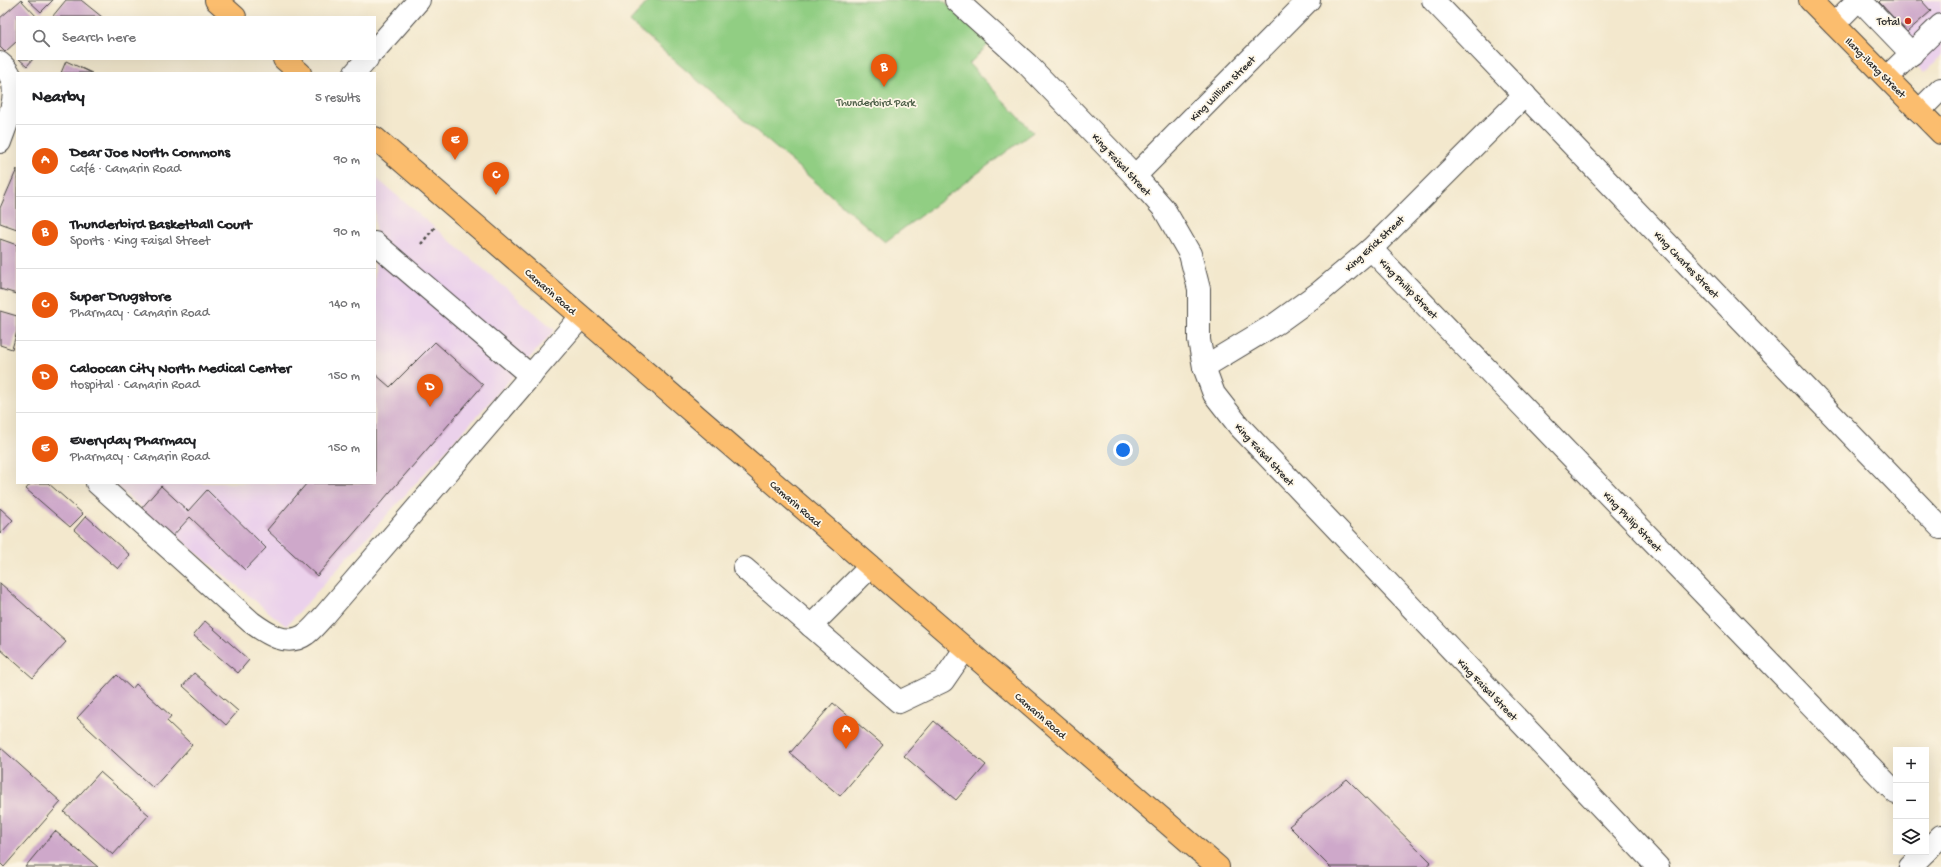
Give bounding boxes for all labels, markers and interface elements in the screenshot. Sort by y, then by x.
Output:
search box [16,16,376,60]
marker: Total [1903,16,1913,26]
place label: Total [1876,17,1901,29]
icon: search [30,27,52,49]
text: Search here [62,29,136,47]
street label: Ilang-ilang Street [1842,36,1908,102]
street label: King William Street [1188,53,1260,125]
pin: B [871,54,897,87]
text: Nearby [32,88,85,108]
text: 5 results [315,91,360,106]
park label: Thunderbird Park [836,98,916,110]
pin: E [442,127,468,160]
street label: King Faisal Street [1088,132,1154,200]
text: Dear Joe North Commons [70,144,230,162]
text: A [41,153,49,168]
text: 90 m [334,153,360,168]
text: Café · Camarin Road [70,162,181,177]
pin: C [483,162,509,195]
street label: King Erick Street [1343,213,1408,275]
text: Thunderbird Basketball Court [70,216,252,234]
text: B [42,225,48,240]
text: 90 m [334,225,360,240]
street label: King Charles Street [1651,229,1722,302]
text: Sports · King Faisal Street [70,234,210,249]
street label: King Philip Street [1376,257,1440,323]
street label: Camarin Road [522,267,579,319]
text: Super Drugstore [70,288,171,306]
text: C [41,297,49,312]
text: 140 m [329,297,360,312]
text: Pharmacy · Camarin Road [70,306,209,321]
text: Caloocan City North Medical Center [70,360,291,378]
text: D [41,369,49,384]
text: 150 m [328,369,360,384]
pin: D [417,374,443,407]
text: Hospital · Camarin Road [70,378,200,393]
street label: King Faisal Street [1231,422,1297,490]
text: Everyday Pharmacy [70,432,196,450]
your location [1113,440,1133,460]
text: E [41,441,49,456]
text: 150 m [328,441,360,456]
text: Pharmacy · Camarin Road [70,450,209,465]
street label: Camarin Road [767,479,824,531]
street label: King Philip Street [1600,490,1664,556]
street label: King Faisal Street [1454,657,1520,725]
street label: Camarin Road [1012,691,1069,743]
pin: A [833,716,859,749]
map controls [1893,747,1929,855]
button: + [1893,747,1929,783]
button: − [1893,783,1929,819]
button: layers [1893,819,1929,855]

